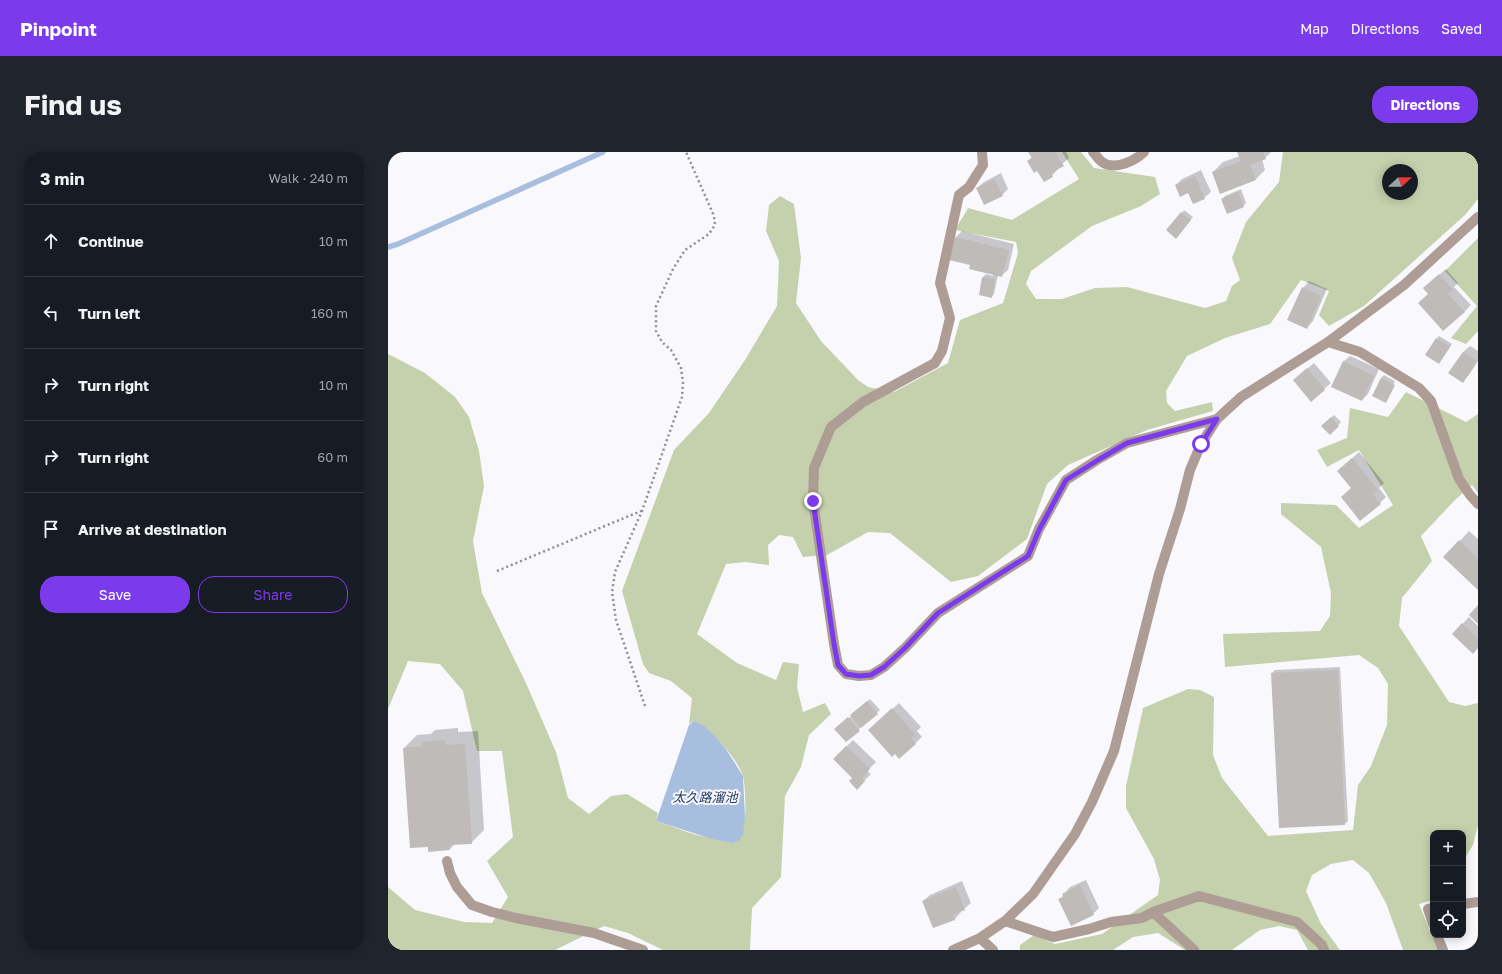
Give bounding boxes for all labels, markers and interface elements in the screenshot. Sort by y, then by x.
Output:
text: Pinpoint [20,17,97,40]
text: Map [1300,20,1329,37]
text: Directions [1351,20,1419,37]
text: Saved [1441,20,1482,37]
button: Directions [1372,86,1478,123]
text: Find us [24,88,122,121]
north arrow [1382,164,1418,200]
text: 3 min [40,168,84,189]
text: Walk · 240 m [269,170,348,186]
icon: ahead [40,230,62,252]
text: Continue [78,232,144,250]
text: 10 m [319,233,348,249]
icon: left [40,302,62,324]
text: Turn left [78,304,140,322]
text: 160 m [311,305,348,321]
icon: right [40,374,62,396]
text: Turn right [78,376,149,394]
text: 10 m [319,377,348,393]
route start [1192,435,1210,453]
icon: right [40,446,62,468]
text: Turn right [78,448,149,466]
text: 60 m [317,449,348,465]
route end [804,492,822,510]
icon: arrive [40,518,62,540]
text: Arrive at destination [78,520,227,538]
button: Save [40,576,190,613]
button: Share [198,576,348,613]
water label: 太久路溜池 [672,789,739,805]
map controls [1430,830,1466,938]
button: + [1430,830,1466,866]
button: − [1430,866,1466,902]
button: locate [1430,902,1466,938]

